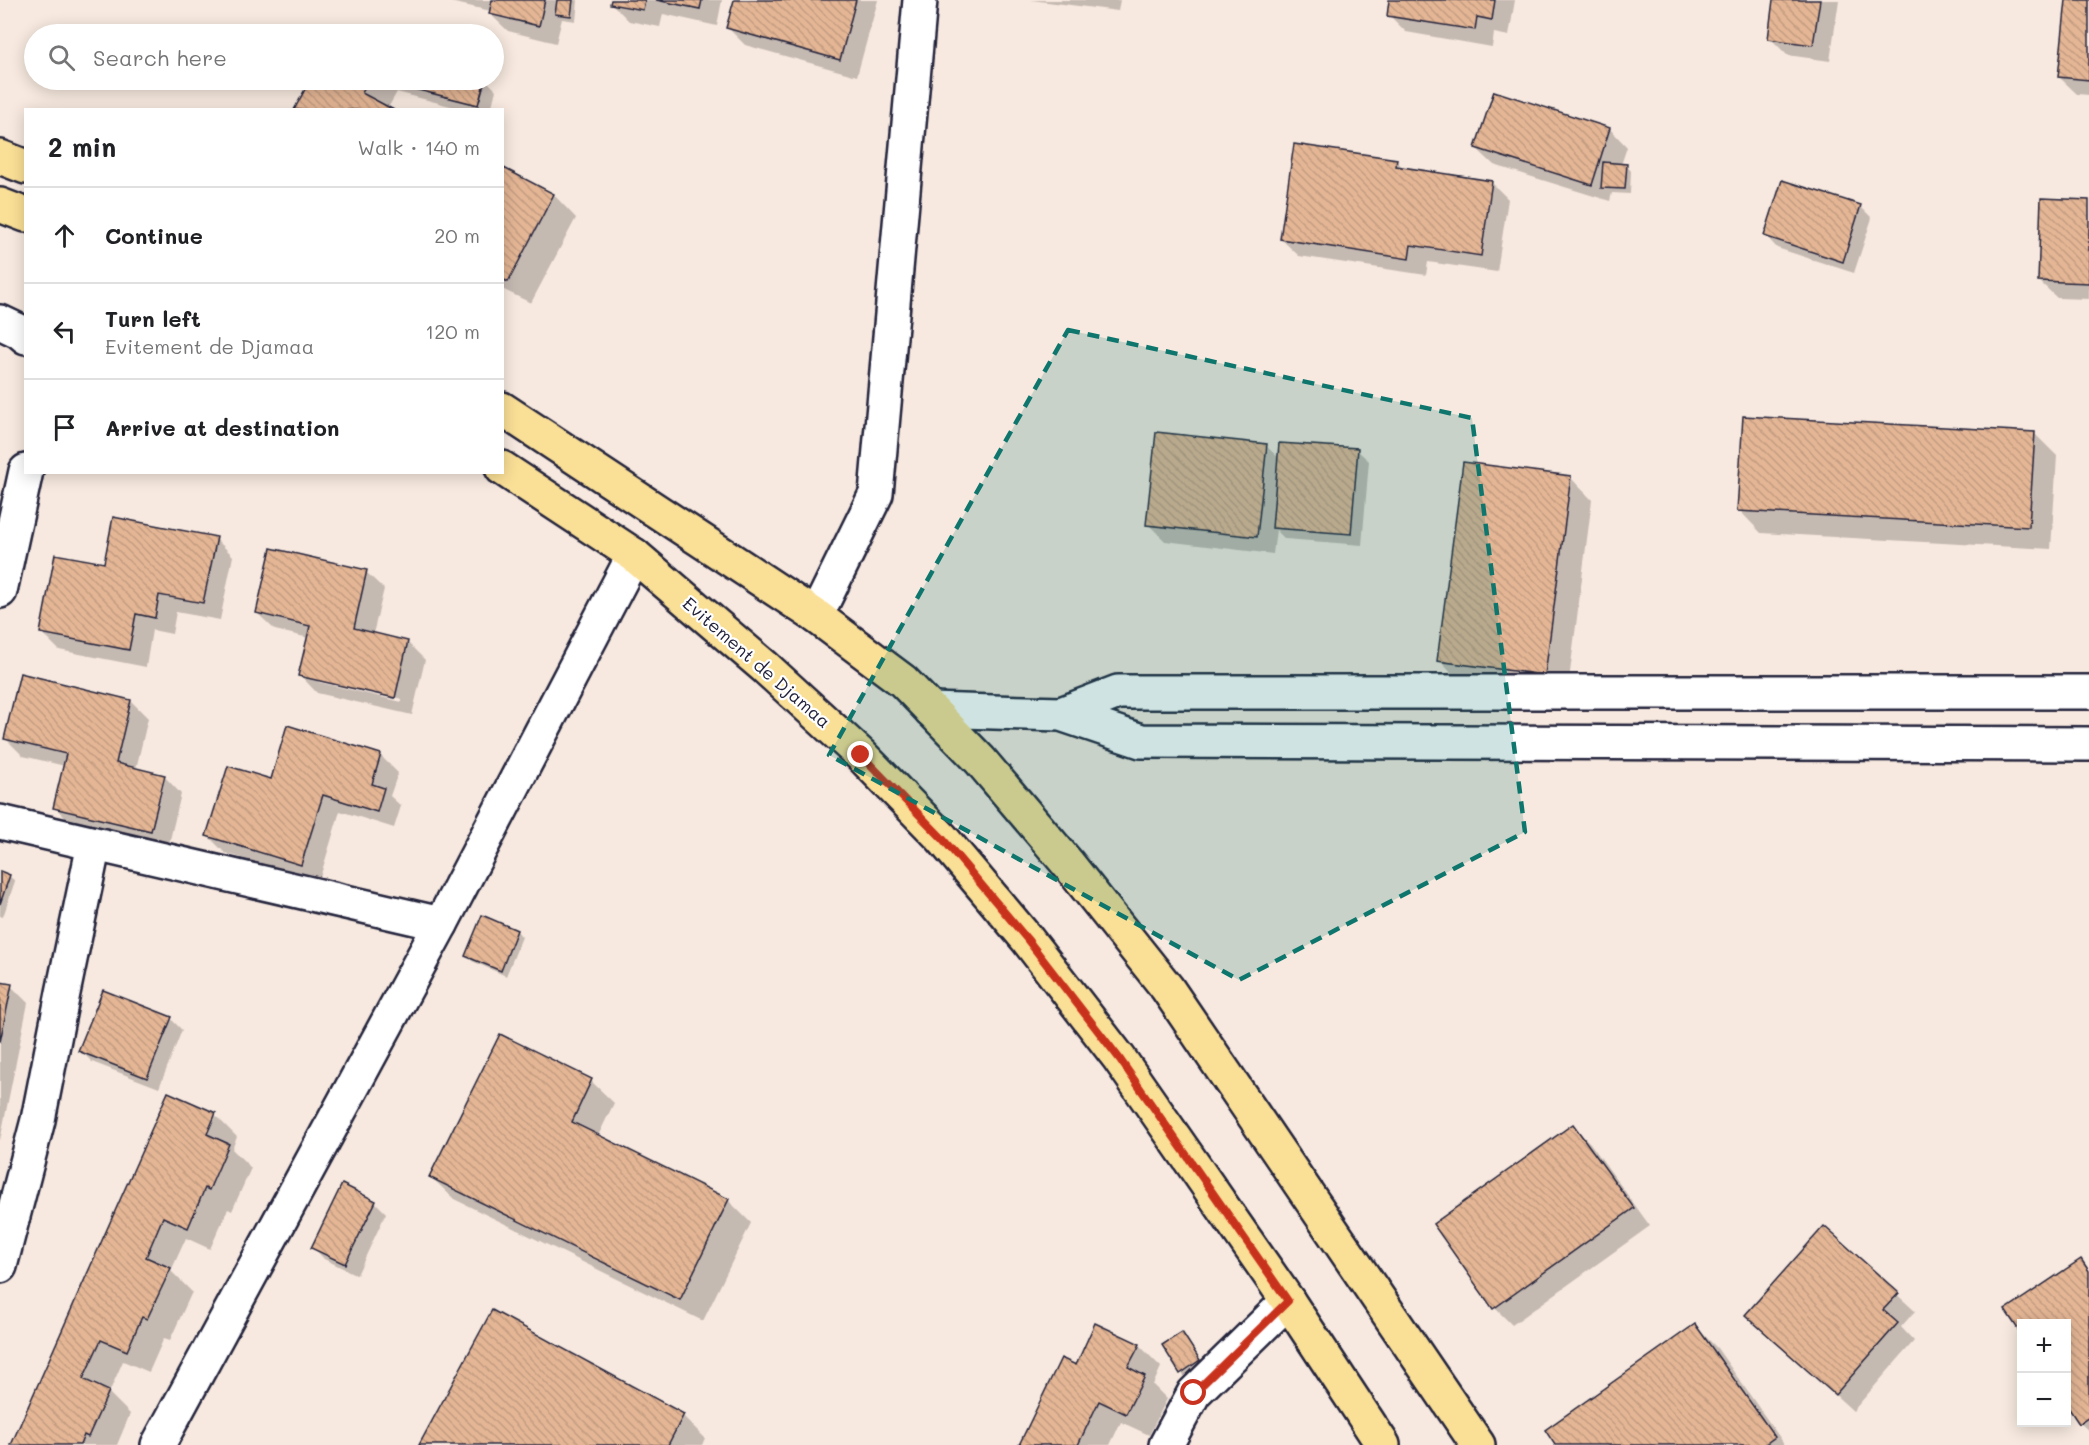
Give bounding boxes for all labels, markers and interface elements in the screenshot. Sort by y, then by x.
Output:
search box [24,24,504,90]
icon: search [45,41,78,74]
text: Search here [93,43,227,72]
text: 2 min [48,130,116,164]
text: Walk · 140 m [357,134,480,160]
icon: ahead [48,219,81,252]
text: Continue [105,221,203,250]
text: 20 m [434,222,480,248]
text: Turn left [105,304,201,333]
icon: left [48,315,81,348]
text: 120 m [425,318,480,344]
text: Evitement de Djamaa [105,333,314,359]
icon: arrive [48,411,81,444]
text: Arrive at destination [105,413,340,442]
street label: Evitement de Djamaa [678,591,836,733]
route end [847,741,873,767]
map controls [2017,1319,2071,1427]
button: + [2017,1319,2071,1373]
button: − [2017,1373,2071,1427]
route start [1180,1379,1206,1405]

